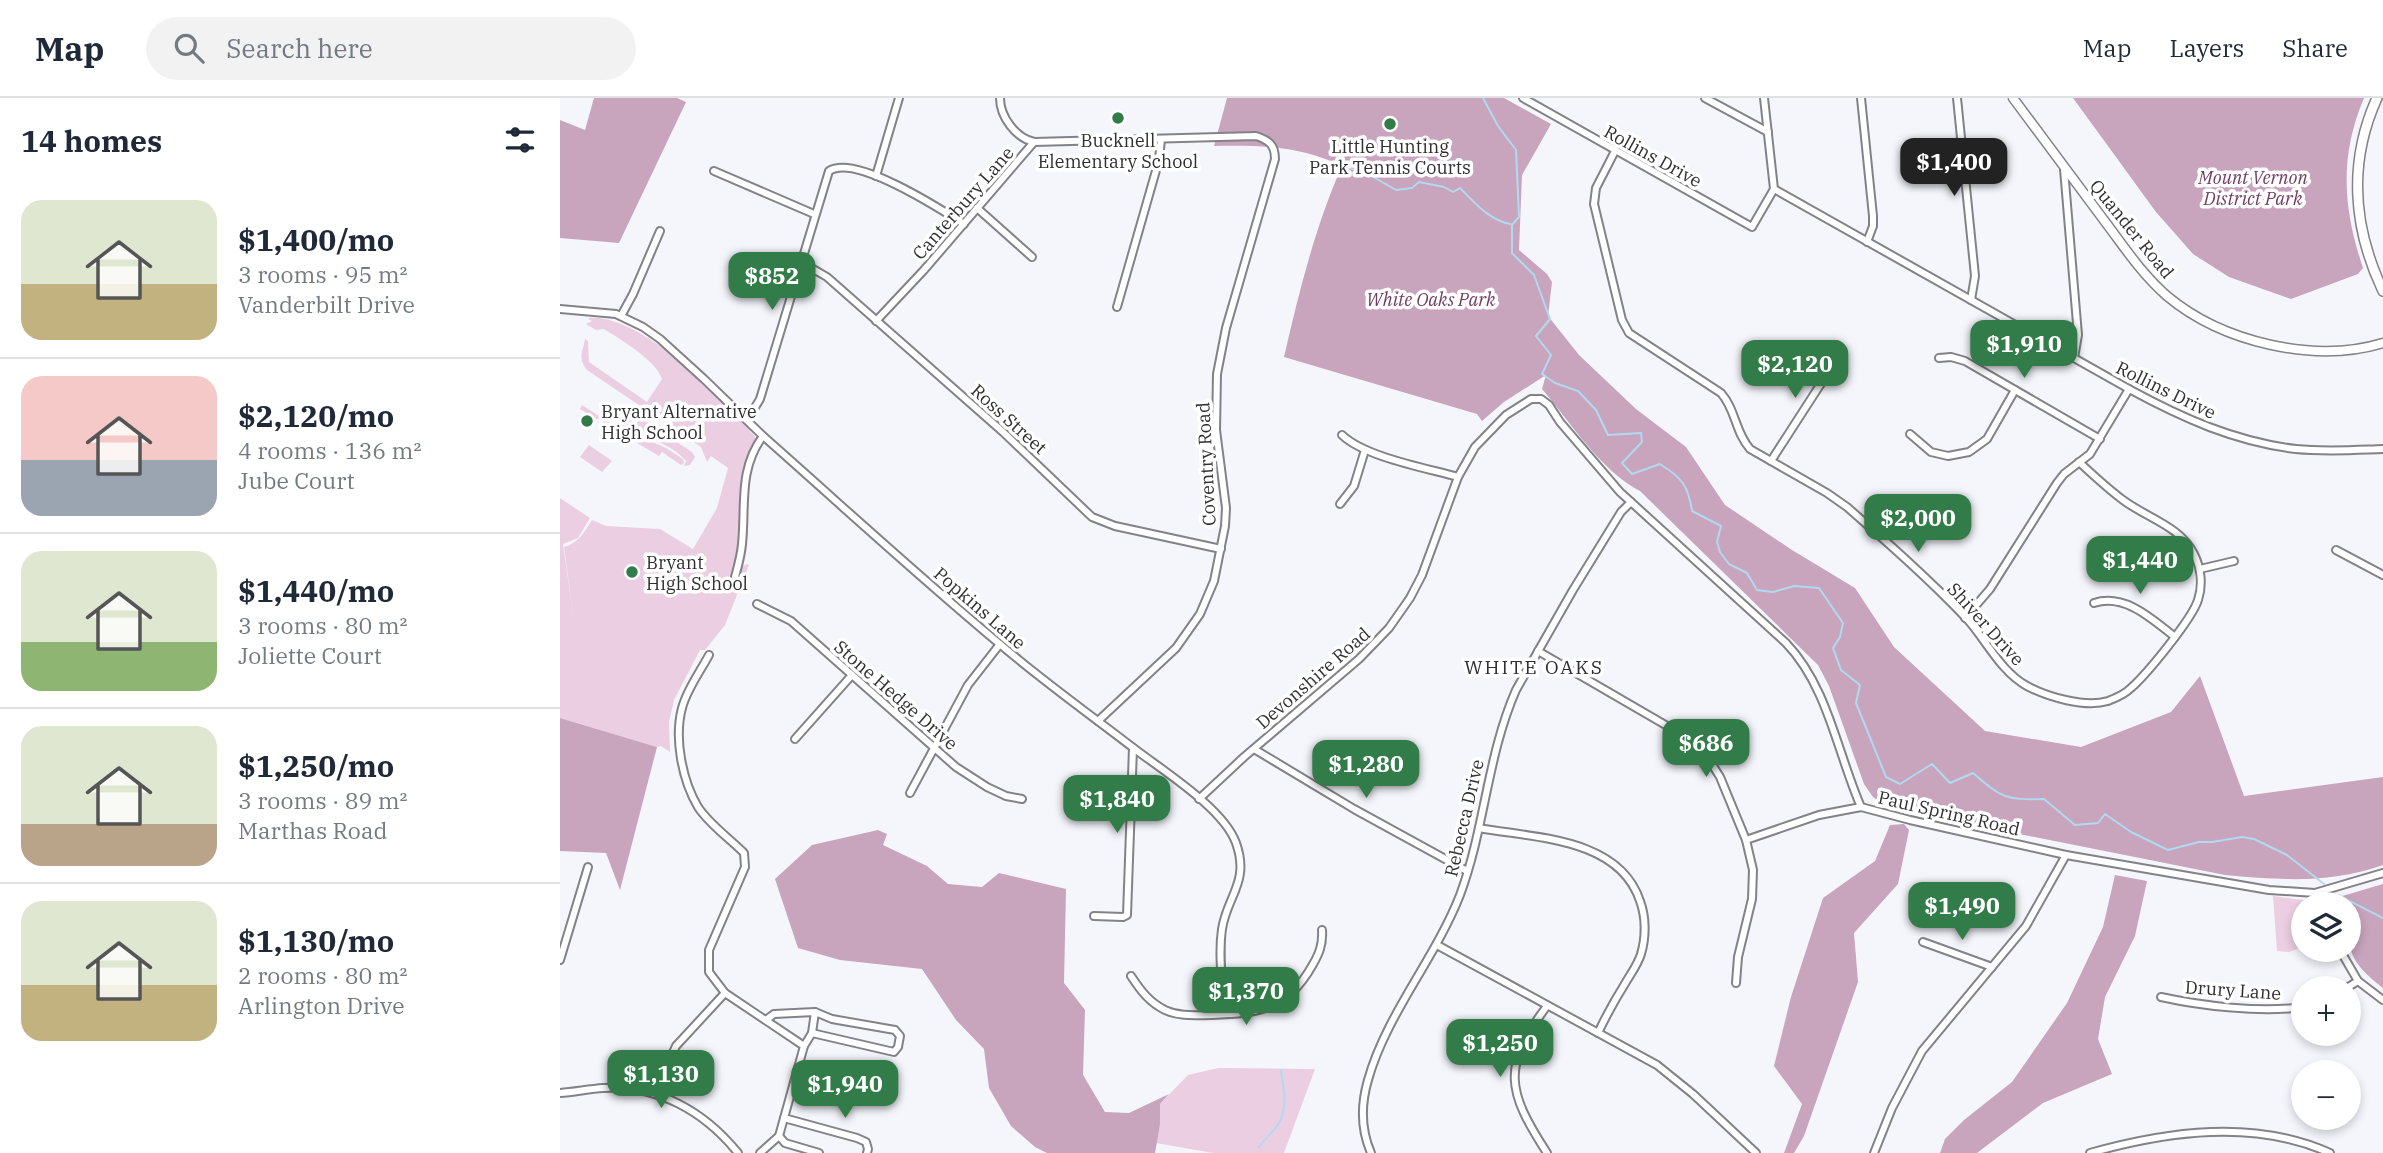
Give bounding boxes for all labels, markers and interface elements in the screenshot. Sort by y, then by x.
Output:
search box [146,17,636,80]
text: Map [35,27,104,70]
icon: search [170,29,208,67]
text: Search here [226,31,373,65]
text: Map [2083,32,2131,64]
text: Layers [2169,32,2244,64]
text: Share [2282,32,2348,64]
marker: Bucknell Elementary School [1110,110,1126,126]
marker: Little Hunting Park Tennis Courts [1382,116,1398,132]
street label: Rollins Drive [1600,120,1706,192]
text: 14 homes [21,121,162,160]
icon: filters [501,121,539,159]
place label: Bucknell Elementary School [1038,129,1198,173]
place label: Little Hunting Park Tennis Courts [1309,135,1471,179]
pin: $1,400 [1897,139,2011,198]
street label: Canterbury Lane [908,142,1018,264]
text: $1,400 [1916,146,1992,176]
park label: Mount Vernon District Park [2197,166,2308,210]
street label: Quander Road [2085,175,2179,283]
text: $1,400/mo [238,220,394,259]
icon: home [77,228,161,312]
pin: $852 [731,252,813,312]
text: 3 rooms · 95 m² [238,259,408,289]
text: $852 [744,260,800,290]
park label: White Oaks Park [1366,288,1496,311]
text: Vanderbilt Drive [238,289,415,319]
pin: $1,910 [1967,320,2081,380]
text: $1,910 [1986,328,2062,358]
pin: $2,120 [1738,341,1852,400]
text: $2,120 [1757,348,1833,378]
street label: Rollins Drive [2112,356,2220,424]
street label: Ross Street [966,379,1052,459]
text: $2,120/mo [238,396,394,435]
place label: Bryant Alternative High School [601,400,757,444]
street label: Coventry Road [1191,402,1221,526]
icon: home [77,404,161,488]
marker: Bryant Alternative High School [579,413,595,429]
text: 4 rooms · 136 m² [238,435,421,465]
text: Jube Court [238,465,355,495]
pin: $2,000 [1861,494,1975,554]
text: $2,000 [1880,502,1956,532]
pin: $1,440 [2083,536,2197,596]
text: $1,440 [2102,544,2178,574]
place label: Bryant High School [646,551,748,595]
street label: Popkins Lane [929,562,1031,654]
marker: Bryant High School [624,564,640,580]
text: $1,440/mo [238,571,394,610]
street label: Shiver Drive [1943,578,2029,670]
icon: home [77,579,161,663]
text: 3 rooms · 80 m² [238,610,408,640]
street label: Devonshire Road [1251,622,1375,734]
street label: Stone Hedge Drive [829,635,963,755]
text: Joliette Court [238,640,382,670]
district label: WHITE OAKS [1464,655,1604,679]
pin: $686 [1665,720,1747,779]
text: $686 [1678,727,1734,757]
pin: $1,280 [1309,740,1423,800]
text: $1,250/mo [238,746,394,785]
text: $1,280 [1328,748,1404,778]
icon: home [77,754,161,838]
street label: Rebecca Drive [1439,757,1489,879]
pin: $1,840 [1060,776,1174,835]
text: $1,840 [1079,783,1155,813]
text: 3 rooms · 89 m² [238,785,408,815]
street label: Paul Spring Road [1876,785,2022,841]
text: Marthas Road [238,815,387,845]
pin: $1,490 [1905,882,2019,942]
text: $1,490 [1924,890,2000,920]
map controls [2291,892,2361,1130]
button: layers [2291,892,2361,962]
text: $1,130/mo [238,921,394,960]
icon: home [77,929,161,1013]
text: 2 rooms · 80 m² [238,960,408,990]
pin: $1,370 [1189,968,1303,1027]
text: $1,370 [1208,975,1284,1005]
street label: Drury Lane [2184,975,2282,1005]
button: + [2291,976,2361,1046]
text: Arlington Drive [238,990,405,1020]
pin: $1,250 [1443,1020,1557,1079]
text: $1,250 [1462,1027,1538,1057]
pin: $1,130 [604,1051,718,1110]
text: $1,130 [623,1058,699,1088]
pin: $1,940 [788,1060,902,1120]
button: − [2291,1060,2361,1130]
text: $1,940 [807,1068,883,1098]

